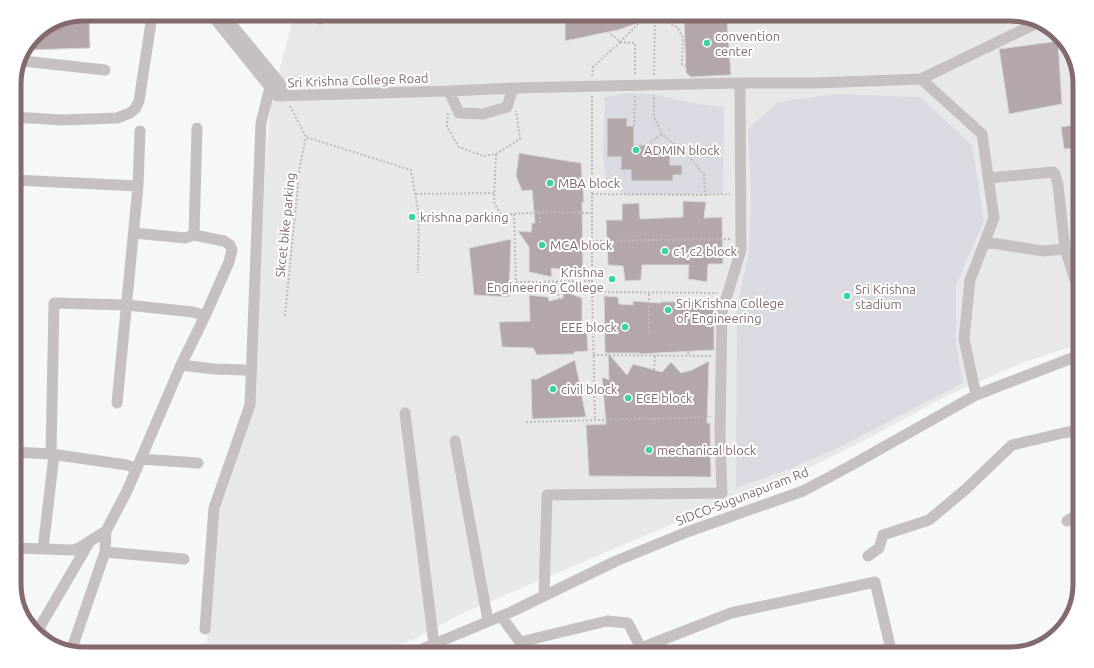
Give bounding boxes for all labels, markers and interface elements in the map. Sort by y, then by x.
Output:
place label: convention center [715,29,780,58]
marker: convention center [702,38,712,48]
street label: Sri Krishna College Road [287,71,429,89]
place label: ADMIN block [644,143,720,157]
marker: ADMIN block [631,145,641,155]
street label: Skcet bike parking [273,172,297,278]
place label: MBA block [558,176,621,190]
marker: MBA block [545,178,555,188]
place label: krishna parking [420,210,509,224]
marker: krishna parking [407,212,417,222]
place label: MCA block [550,238,613,252]
marker: MCA block [537,240,547,250]
place label: c1,c2 block [673,244,738,259]
marker: c1,c2 block [660,246,670,256]
place label: Krishna Engineering College [487,265,604,294]
marker: Krishna Engineering College [607,274,617,284]
place label: Sri Krishna stadium [855,282,916,311]
marker: Sri Krishna stadium [842,291,852,301]
place label: Sri Krishna College of Engineering [676,296,784,325]
marker: Sri Krishna College of Engineering [663,305,673,315]
place label: EEE block [561,320,617,334]
marker: EEE block [620,322,630,332]
place label: civil block [561,382,618,396]
marker: civil block [548,384,558,394]
place label: ECE block [636,391,693,405]
marker: ECE block [623,393,633,403]
place label: mechanical block [657,443,757,457]
marker: mechanical block [644,445,654,455]
street label: SIDCO-Sugunapuram Rd [674,464,810,528]

